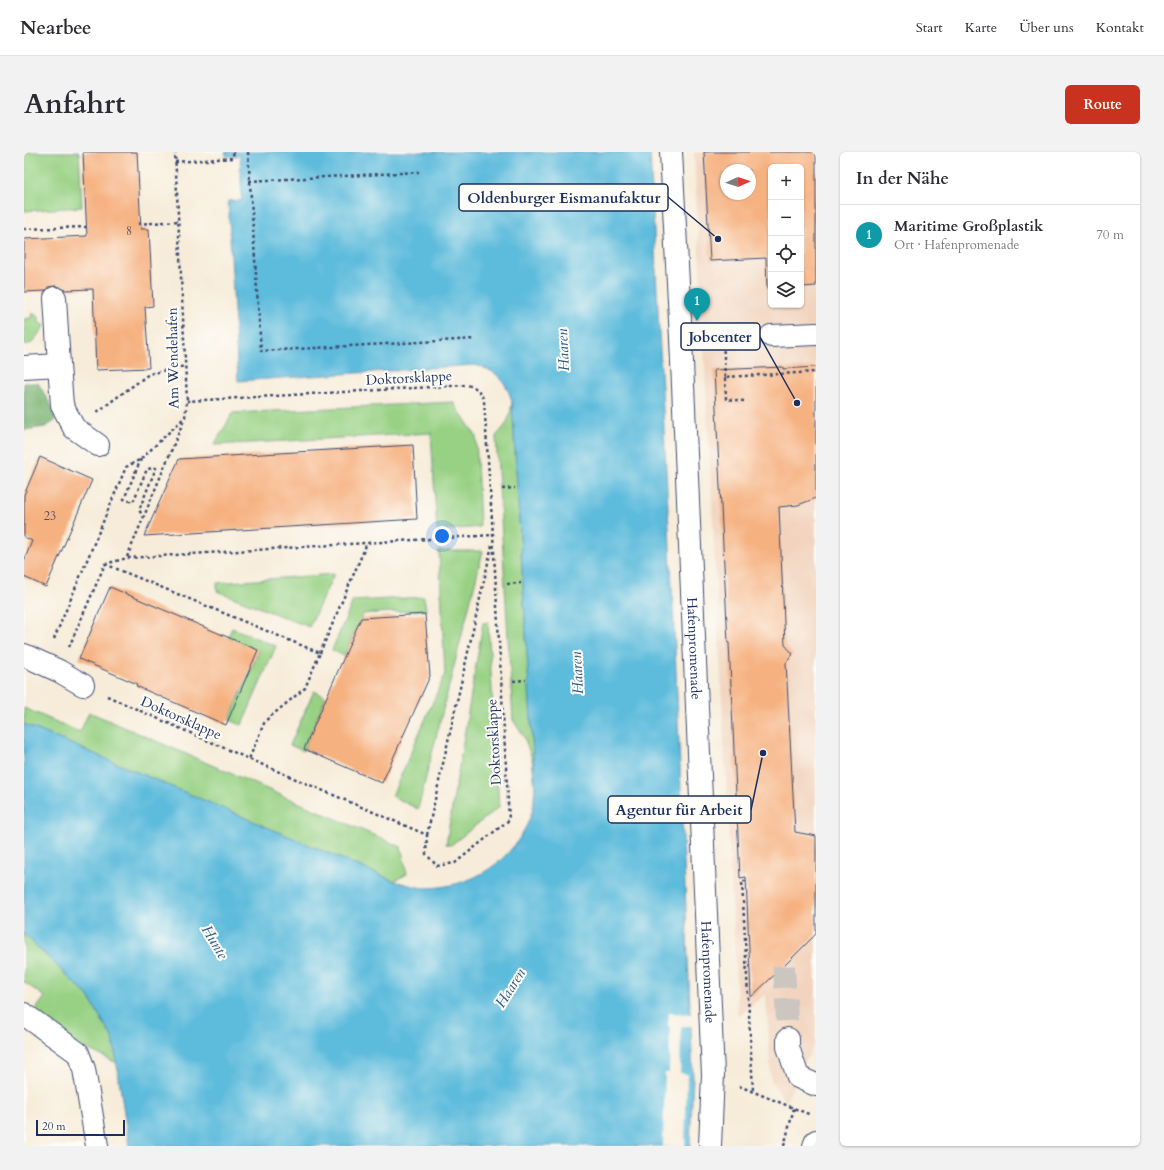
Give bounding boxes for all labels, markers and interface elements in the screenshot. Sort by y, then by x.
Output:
text: Nearbee [20,15,91,41]
text: Start [916,18,943,37]
text: Karte [965,18,997,37]
text: Über uns [1019,18,1074,37]
text: Kontakt [1096,18,1144,37]
text: Anfahrt [24,85,125,123]
button: Route [1065,85,1140,124]
north arrow [720,164,756,200]
map controls [768,164,804,308]
button: + [768,164,804,200]
text: In der Nähe [856,167,949,190]
callout: Oldenburger Eismanufaktur [459,184,668,211]
text: Oldenburger Eismanufaktur [467,188,662,208]
button: − [768,200,804,236]
text: Maritime Großplastik [894,216,1043,236]
house number: 8 [126,223,132,239]
text: 1 [866,226,872,244]
text: 70 m [1096,226,1124,244]
button: locate [768,236,804,272]
text: Ort · Hafenpromenade [894,236,1020,254]
button: layers [768,272,804,308]
pin: 1 [684,288,710,321]
street label: Am Wendehafen [163,307,183,409]
callout: Jobcenter [681,323,760,350]
water label: Haaren [552,327,574,372]
text: Jobcenter [686,327,753,347]
street label: Doktorsklappe [365,366,453,390]
house number: 23 [44,508,56,524]
your location [432,526,452,546]
street label: Hafenpromenade [683,597,706,700]
water label: Haaren [566,650,588,695]
street label: Doktorsklappe [138,692,224,744]
street label: Doktorsklappe [482,698,506,786]
callout: Agentur für Arbeit [608,796,751,823]
text: Agentur für Arbeit [615,800,743,820]
street label: Hafenpromenade [697,920,720,1024]
water label: Hunte [197,921,233,963]
water label: Haaren [490,964,530,1011]
scale bar [36,1118,125,1137]
text: 20 m [42,1119,66,1134]

